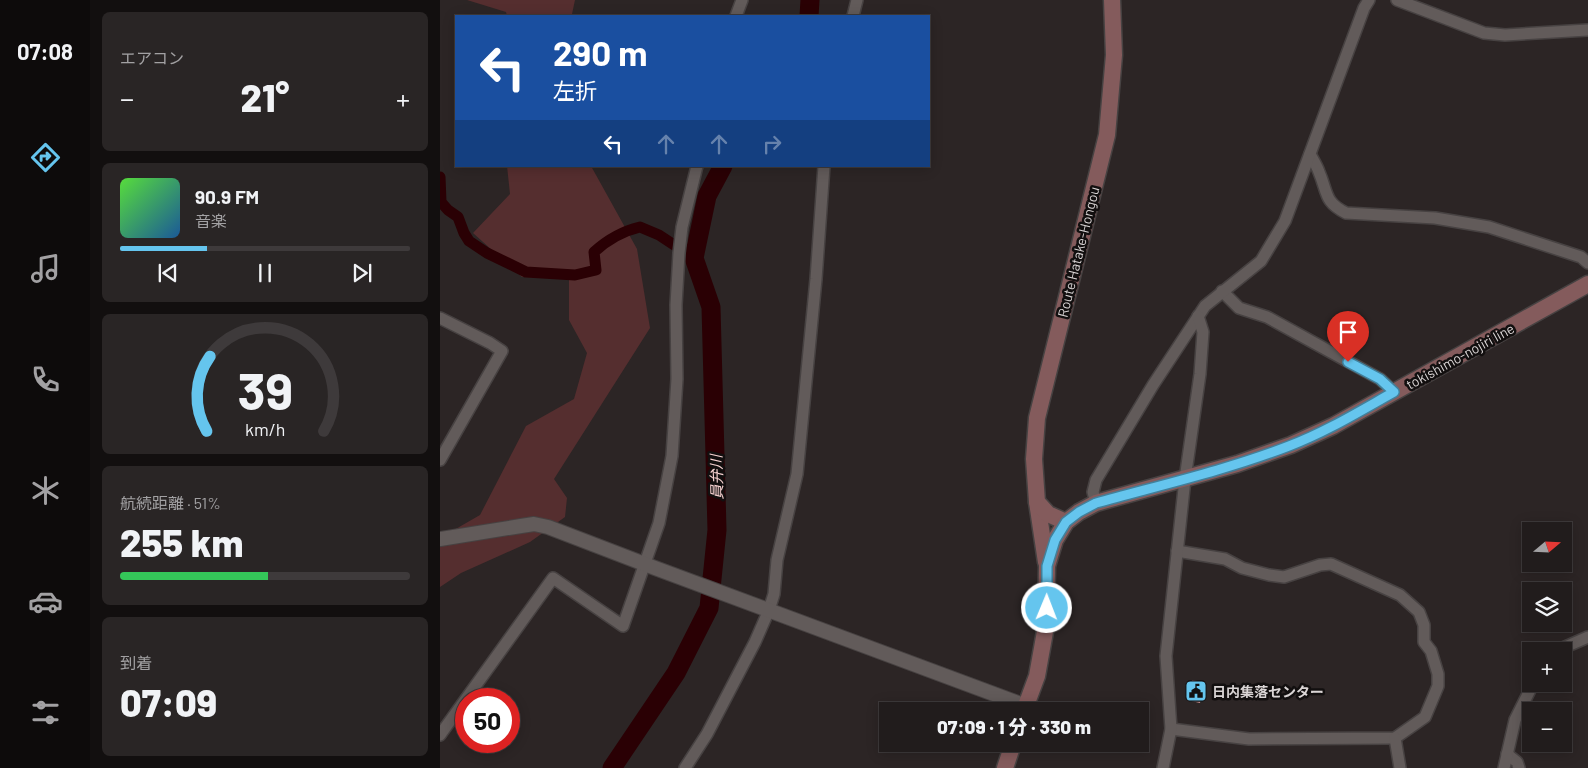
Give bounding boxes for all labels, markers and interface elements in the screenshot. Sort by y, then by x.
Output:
text: 290 m [553,31,647,73]
icon: left [470,35,535,100]
text: 07:08 [17,38,73,64]
text: エアコン [120,48,184,67]
text: 21° [240,74,290,120]
text: 左折 [553,77,597,103]
text: − [120,81,134,115]
text: + [396,81,410,115]
icon: left [599,130,627,158]
icon: ahead [652,130,680,158]
icon: ahead [705,130,733,158]
icon: right [758,130,786,158]
icon: directions [28,140,63,175]
text: 90.9 FM [195,185,259,208]
street label: Route Hatake-Hongou [1054,185,1102,319]
text: 音楽 [195,211,227,230]
icon: music [28,251,63,286]
icon: previous [154,259,182,287]
icon: pause [251,259,279,287]
icon: next [348,259,376,287]
pin [1327,311,1369,362]
icon: arrive [1334,318,1362,346]
street label: tokishimo-nojiri line [1403,319,1517,393]
text: 39 [237,358,293,420]
icon: phone [28,362,63,397]
text: km/h [245,418,285,440]
water label: 員弁川 [707,452,725,500]
icon: climate [28,473,63,508]
text: 航続距離 · 51% [120,493,221,512]
text: 255 km [120,519,243,565]
north arrow [1522,522,1572,572]
map controls [1522,522,1572,752]
position arrow [1020,581,1072,633]
button: layers [1522,582,1572,632]
icon: car [28,584,63,619]
button: + [1522,642,1572,692]
text: 到着 [120,653,152,672]
text: 07:09 [120,679,217,725]
public building icon: 日内集落センター [1184,679,1208,703]
place label: 日内集落センター [1212,683,1324,700]
speed limit sign: 50 [455,688,520,753]
icon: filters [28,695,63,730]
button: − [1522,702,1572,752]
text: 07:09 · 1 分 · 330 m [937,715,1091,738]

